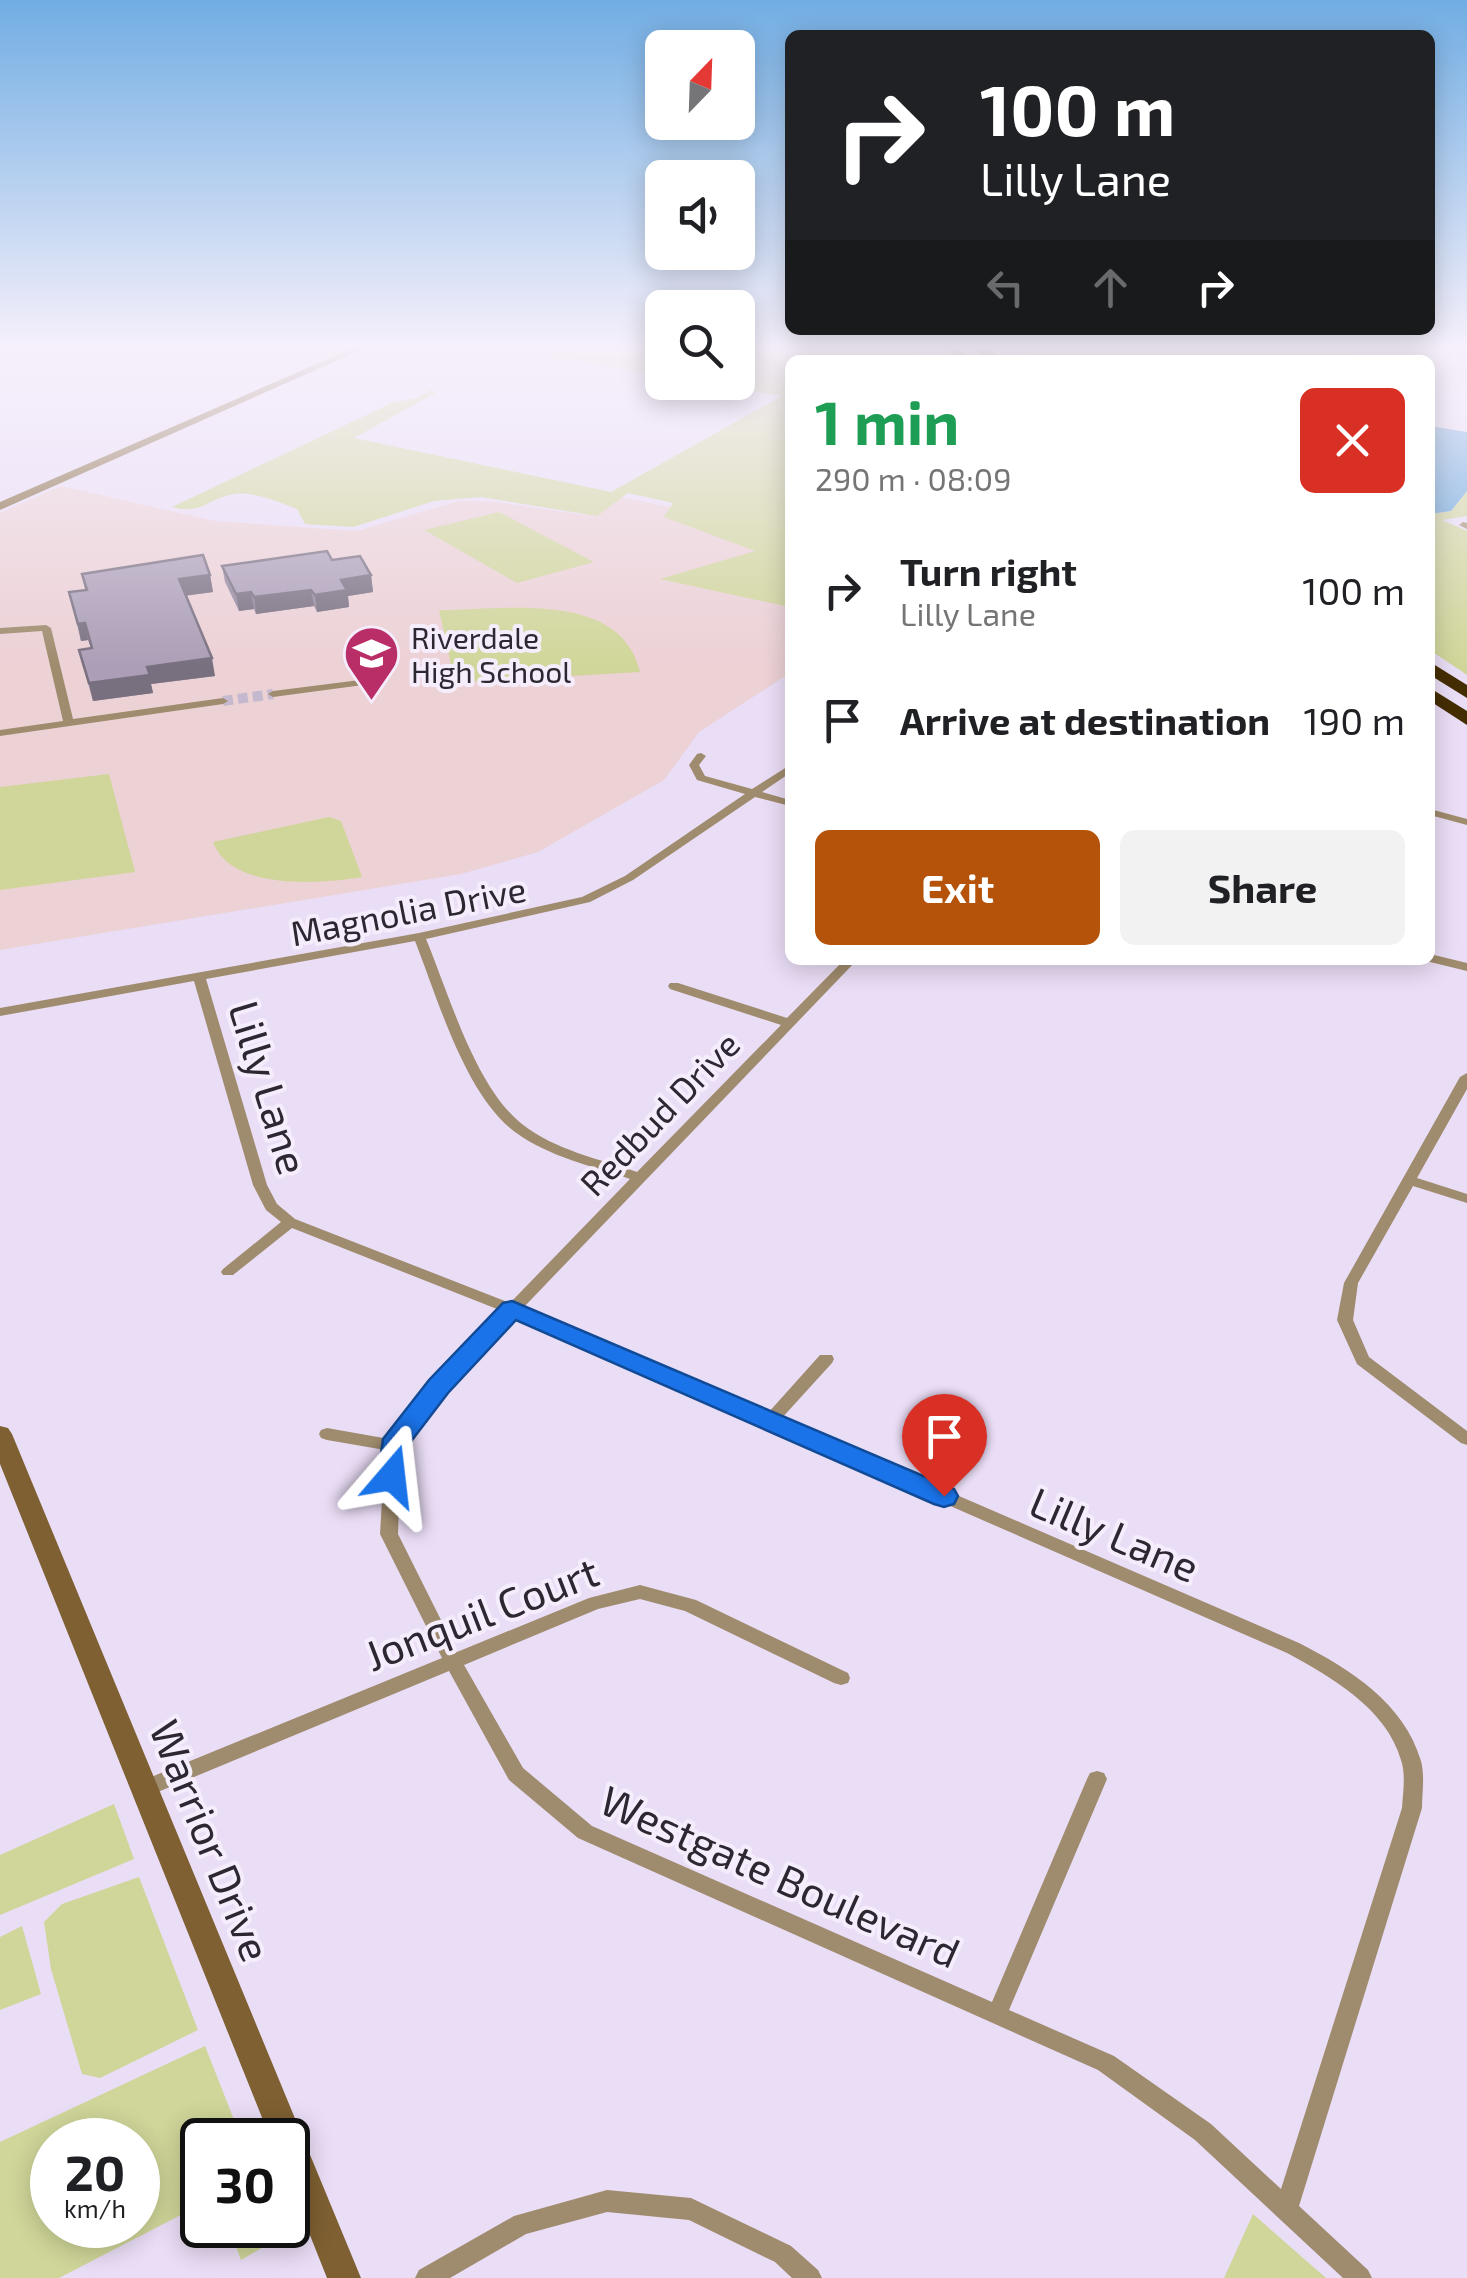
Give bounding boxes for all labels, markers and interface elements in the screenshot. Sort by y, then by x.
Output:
north arrow [645,30,755,140]
map controls [645,30,755,400]
text: 100 m [980,66,1175,150]
icon: right [815,70,945,200]
text: Lilly Lane [980,151,1171,205]
button: sound [645,160,755,270]
icon: left [978,260,1033,315]
icon: ahead [1083,260,1138,315]
icon: right [1188,260,1243,315]
button: search [645,290,755,400]
text: 1 min [815,385,959,457]
button: close [1300,388,1405,493]
text: 290 m · 08:09 [815,459,1011,497]
text: Turn right [900,548,1077,594]
icon: right [815,563,870,618]
text: 100 m [1302,567,1405,613]
text: Lilly Lane [900,594,1036,632]
place label: Riverdale High School [411,619,571,689]
school or university icon: Riverdale High School [342,624,402,703]
icon: arrive [815,693,870,748]
text: Arrive at destination [900,697,1270,743]
text: 190 m [1303,697,1405,743]
button: Exit [815,830,1100,945]
button: Share [1120,830,1405,945]
street label: Magnolia Drive [287,867,529,953]
street label: Lilly Lane [220,994,320,1180]
street label: Redbud Drive [571,1022,747,1204]
pin [902,1394,987,1497]
icon: arrive [917,1409,972,1464]
position arrow [340,1424,444,1528]
street label: Lilly Lane [1023,1475,1207,1591]
street label: Jonquil Court [357,1545,605,1679]
street label: Warrior Drive [141,1712,283,1968]
street label: Westgate Boulevard [594,1773,968,1977]
speed limit sign: 30 [180,2118,310,2248]
text: 20 [65,2141,125,2201]
text: km/h [64,2193,126,2223]

